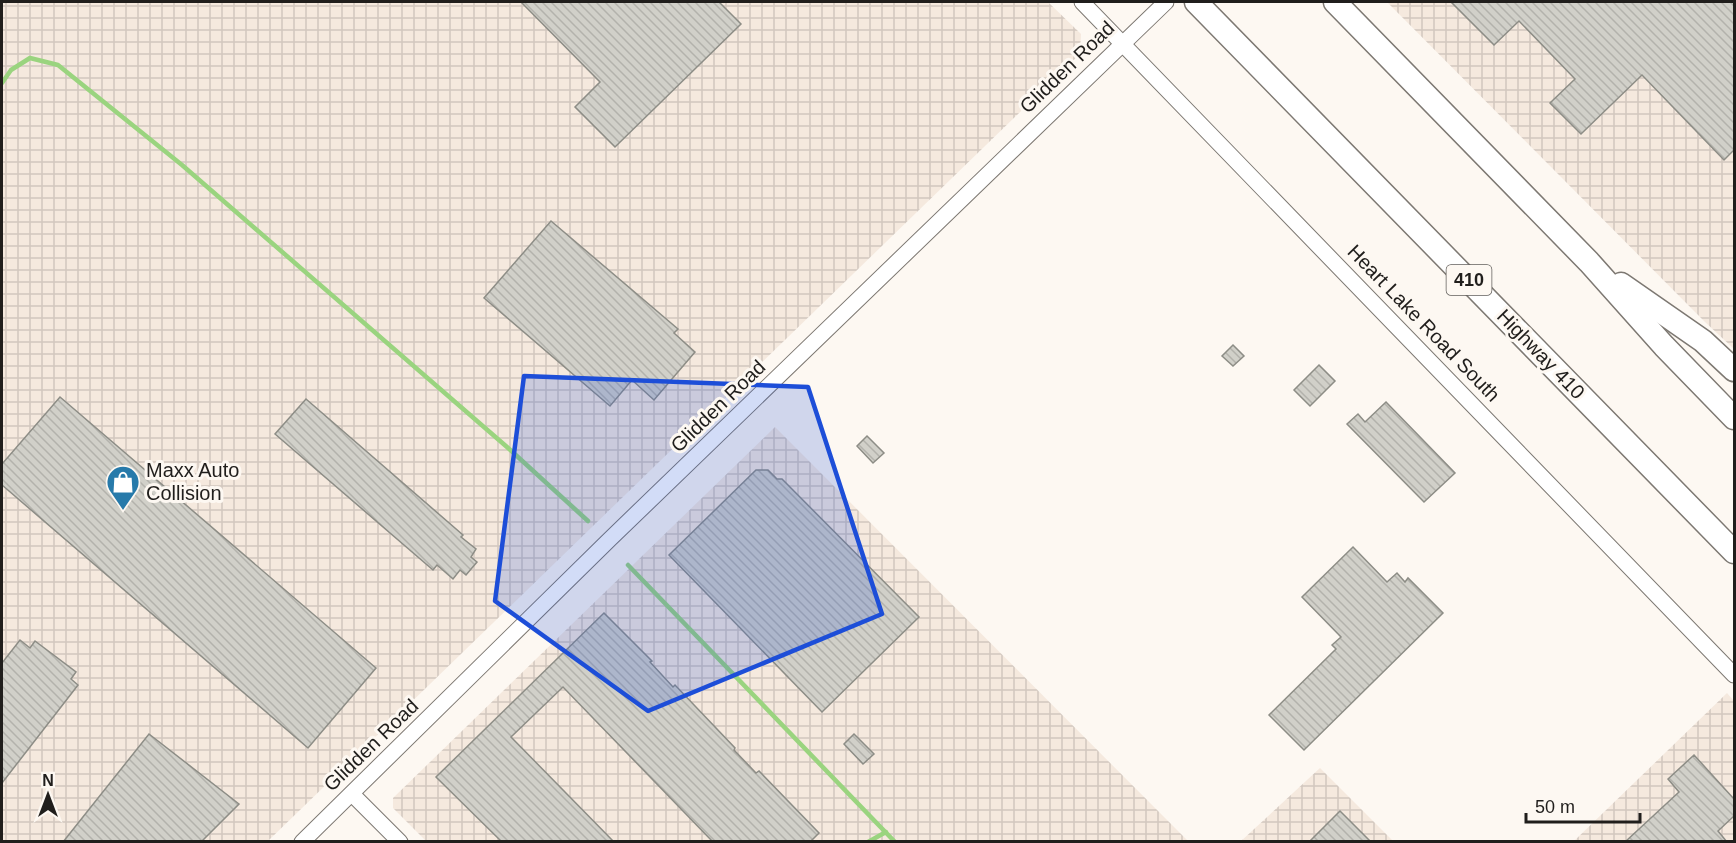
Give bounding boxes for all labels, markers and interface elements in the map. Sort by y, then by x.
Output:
street label: Glidden Road [1015,17,1119,117]
street label: Heart Lake Road South [1343,240,1505,406]
road number: 410 [1446,265,1492,295]
street label: Highway 410 [1493,305,1589,403]
street label: Glidden Road [666,356,770,456]
place label: Maxx Auto Collision [146,459,239,504]
shop icon: Maxx Auto Collision [105,464,141,511]
street label: Glidden Road [319,695,423,795]
north arrow [18,765,78,825]
text: N [42,772,54,789]
scale bar [1526,786,1640,824]
text: 50 m [1535,797,1575,817]

